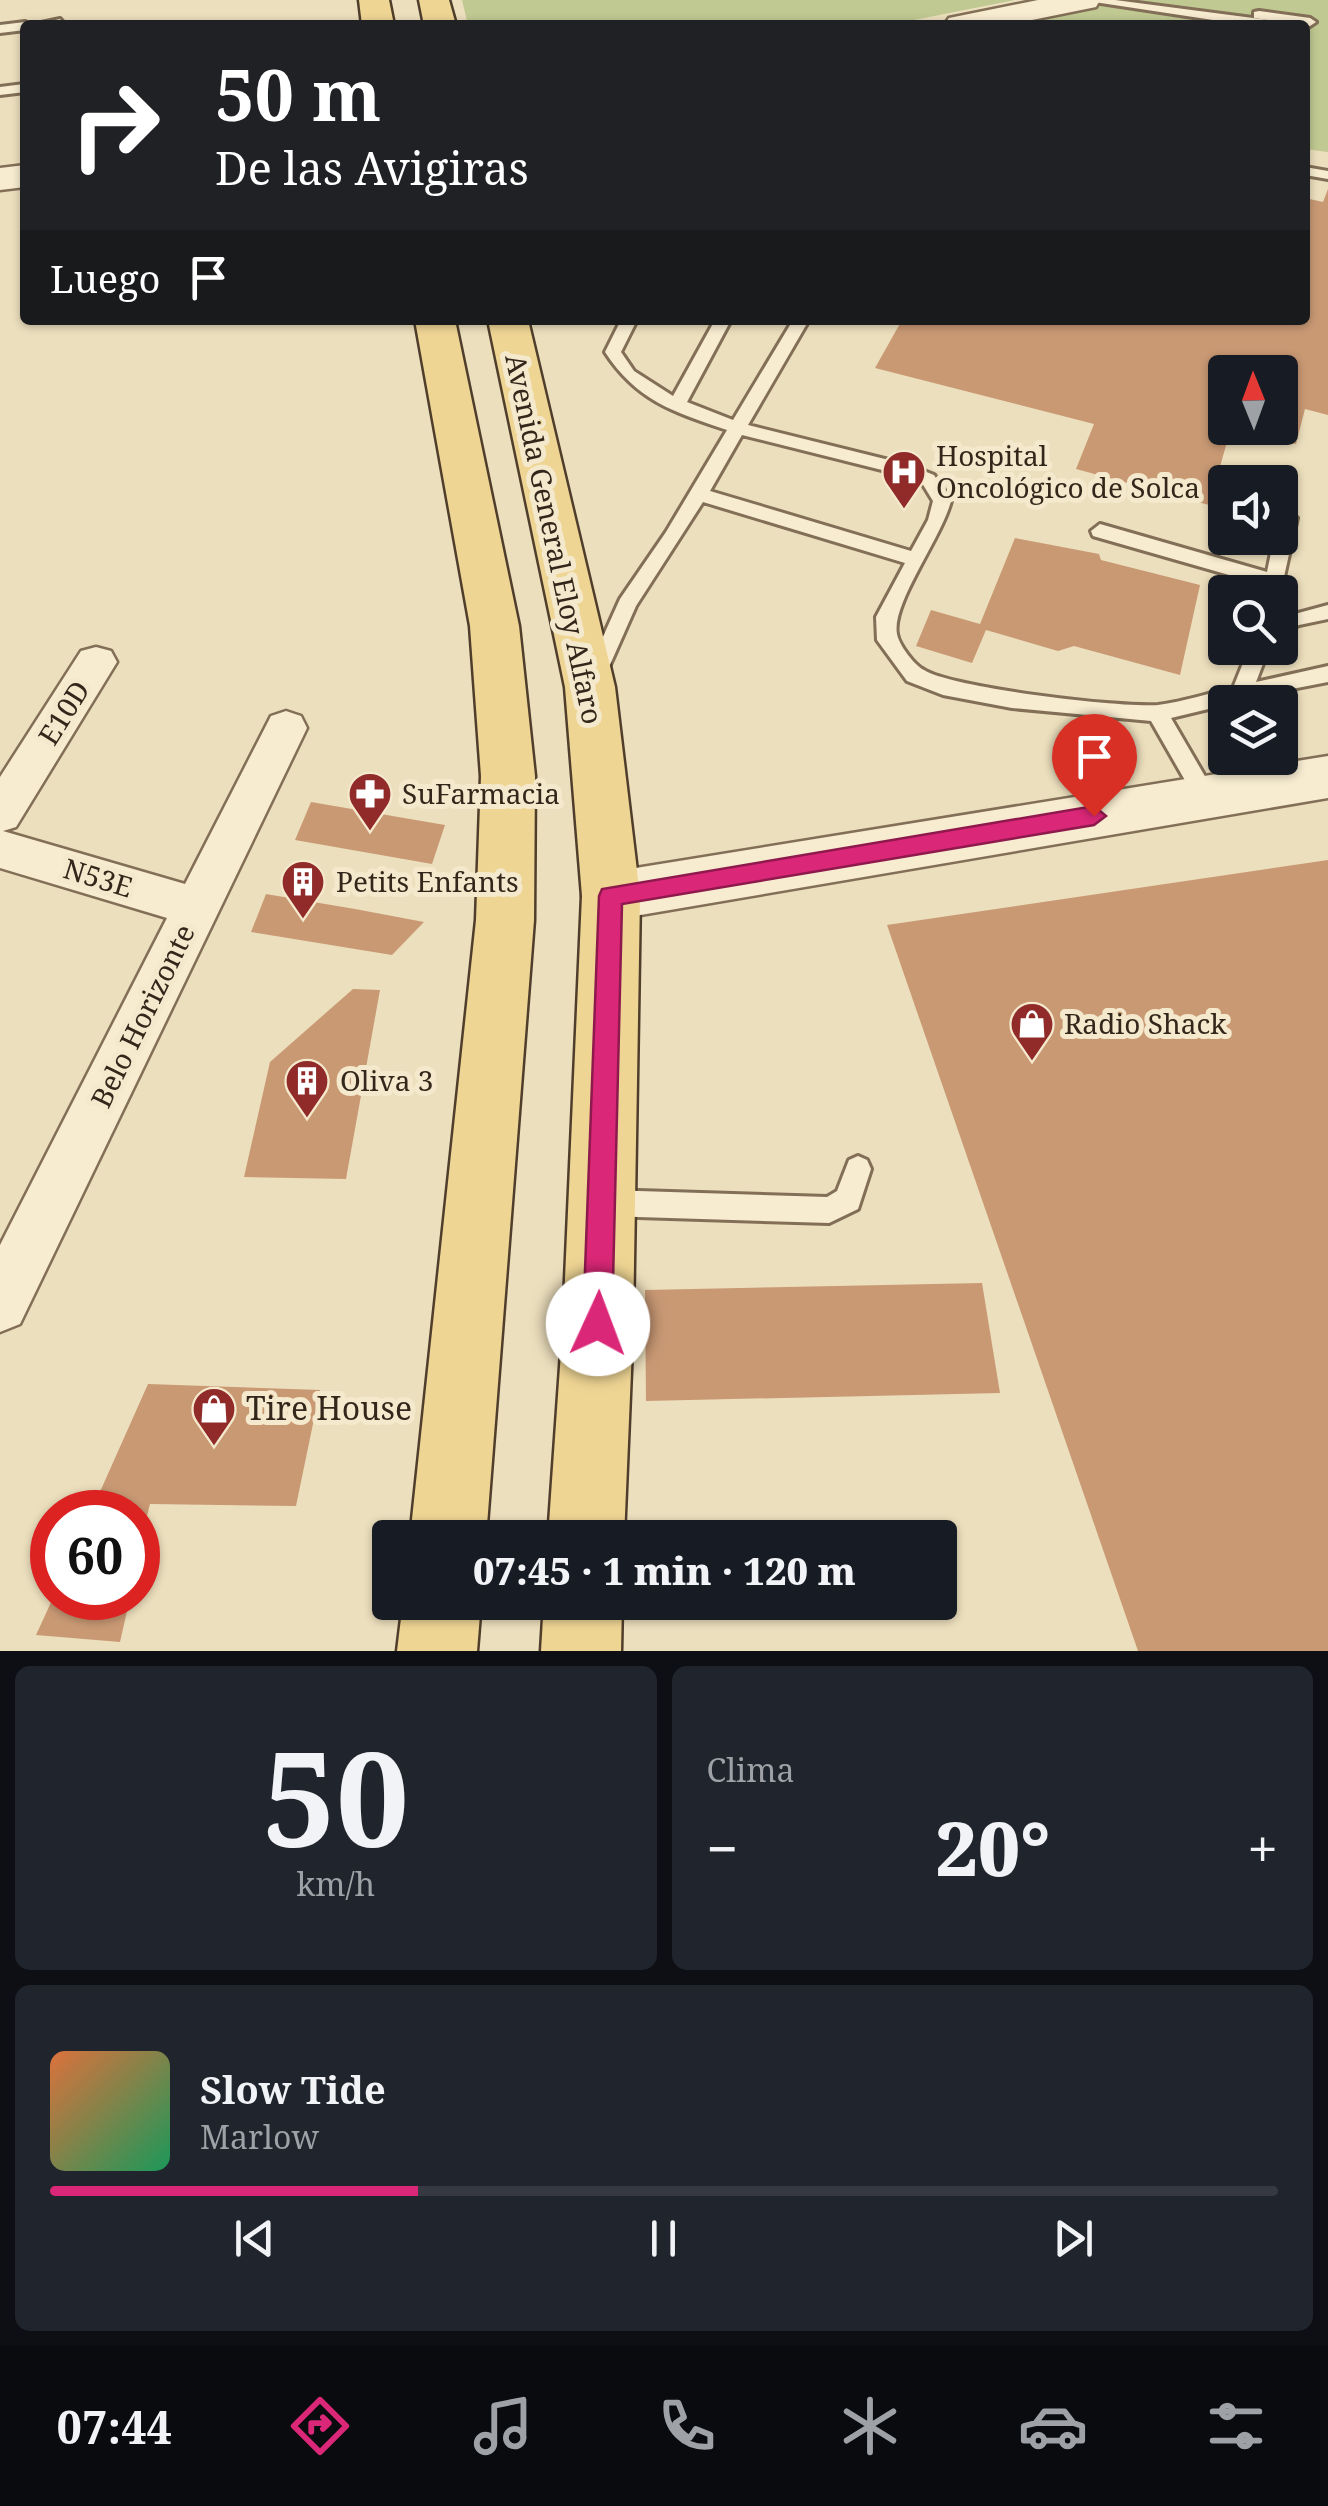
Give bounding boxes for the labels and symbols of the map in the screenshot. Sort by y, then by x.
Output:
street label: Avenida General Eloy Alfaro [497,350,613,727]
north arrow [1208,355,1298,445]
place label: Hospital Oncológico de Solca [936,436,1200,506]
hospital icon: Hospital Oncológico de Solca [881,449,927,510]
street label: E10D [29,673,98,752]
pin [1052,714,1137,817]
pharmacy icon: SuFarmacia [347,771,393,832]
place label: SuFarmacia [402,774,560,812]
street label: N53E [59,849,137,905]
building icon: Petits Enfants [280,859,326,920]
place label: Petits Enfants [336,862,519,900]
street label: Belo Horizonte [81,918,203,1113]
shop icon: Radio Shack [1009,1001,1055,1062]
place label: Radio Shack [1064,1004,1227,1042]
building icon: Oliva 3 [284,1058,330,1119]
place label: Oliva 3 [340,1061,433,1099]
position arrow [546,1272,650,1376]
shop icon: Tire House [191,1386,237,1447]
place label: Tire House [246,1386,412,1429]
speed limit sign: 60 [30,1490,160,1620]

